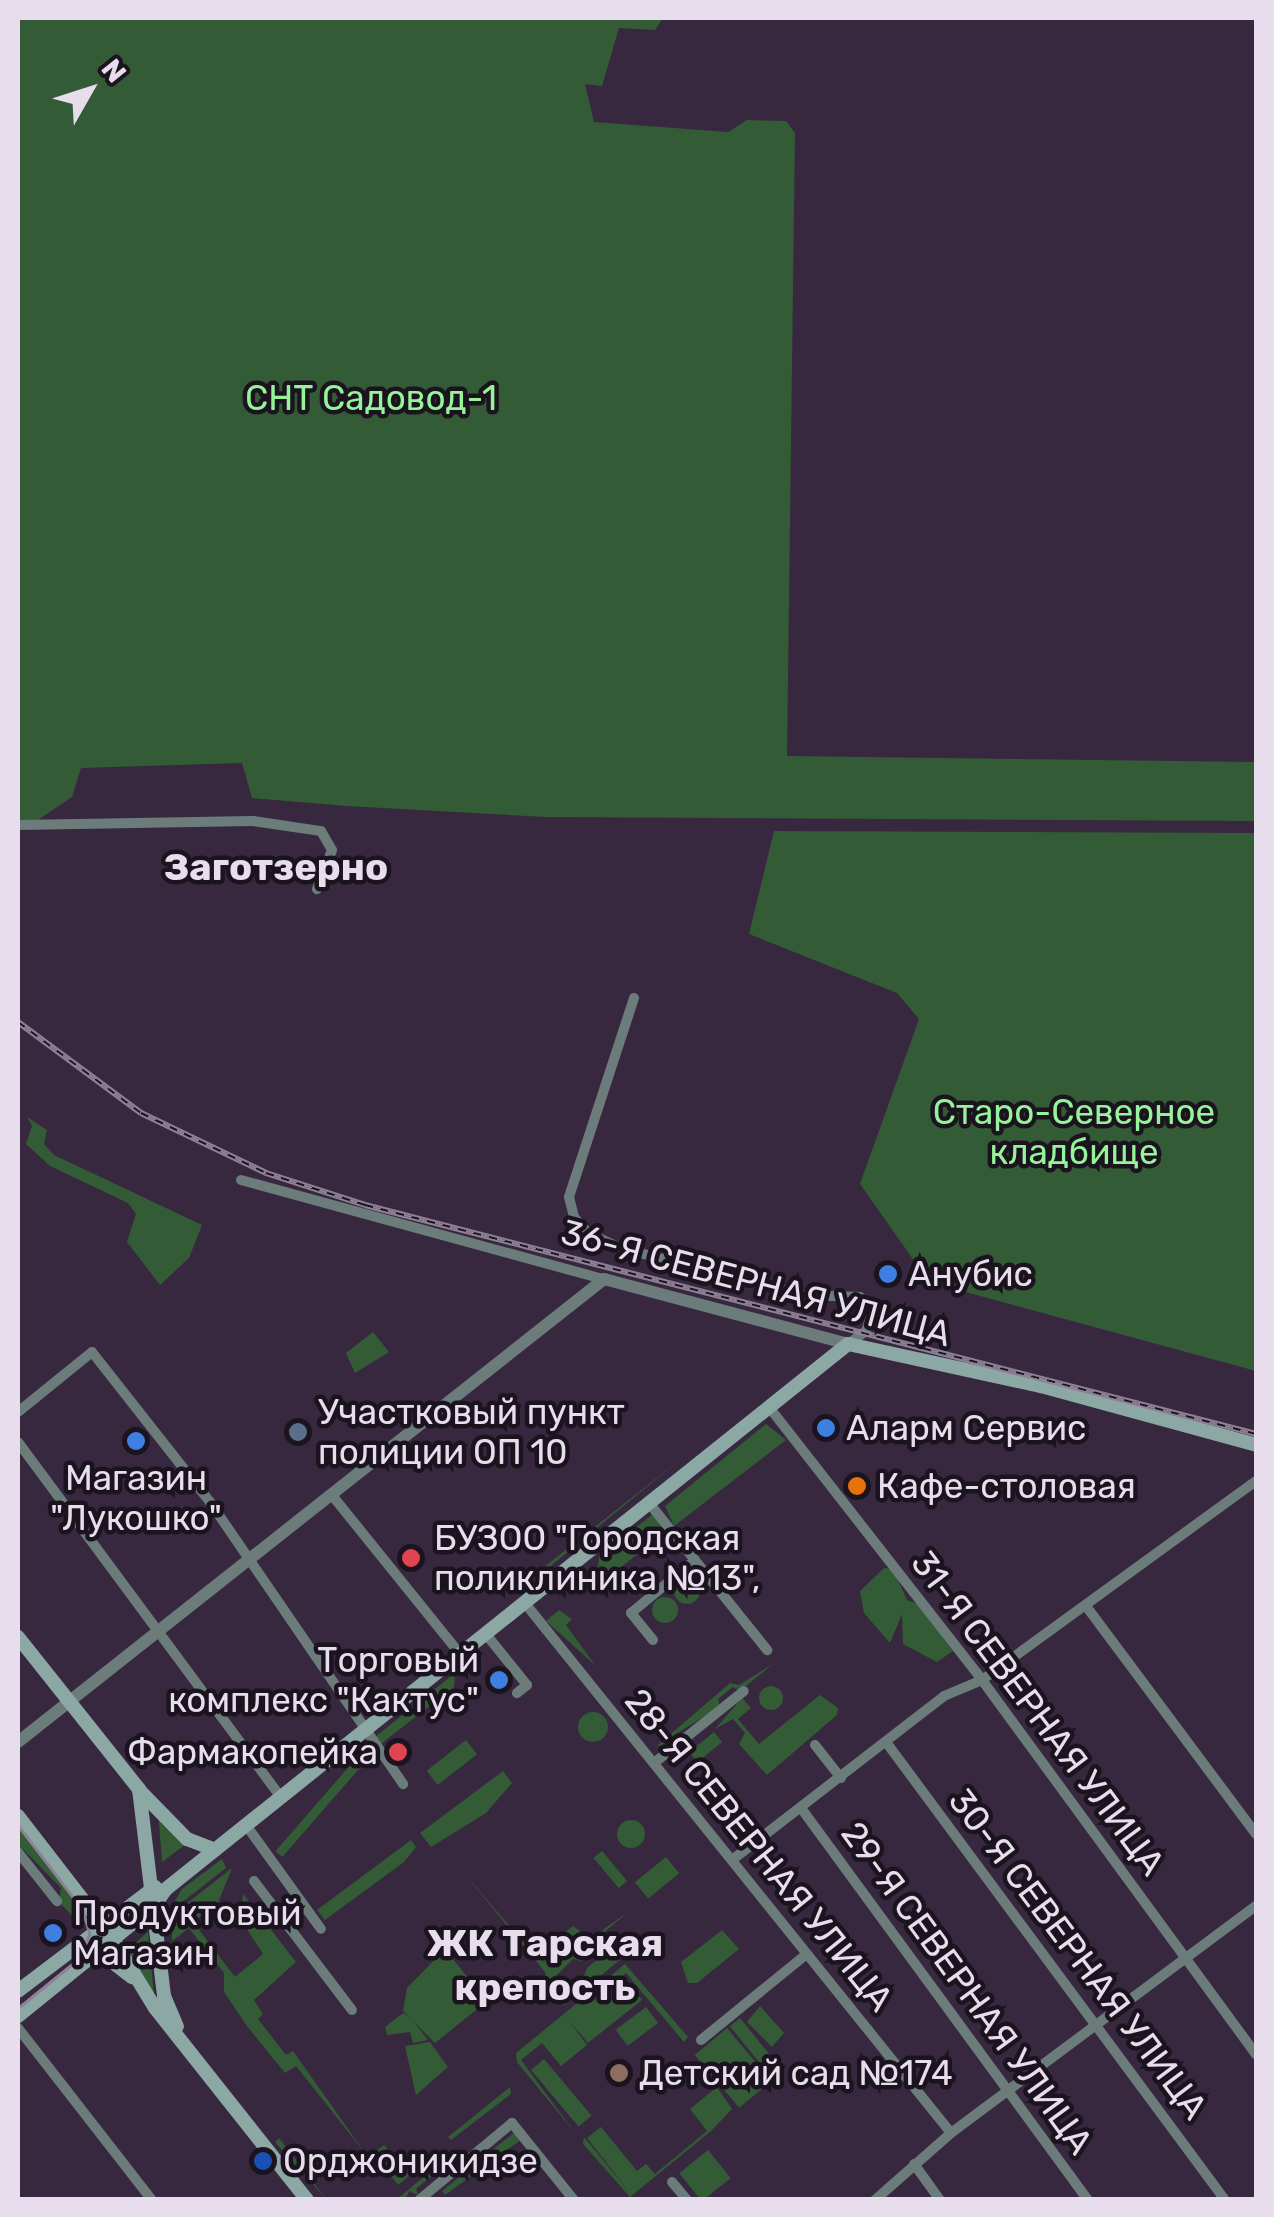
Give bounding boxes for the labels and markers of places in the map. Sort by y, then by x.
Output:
place label: Анубис [908,1253,1033,1295]
marker: Анубис [877,1263,899,1285]
place label: Участковый пункт полиции ОП 10 [318,1391,625,1473]
place label: Аларм Сервис [846,1407,1086,1449]
marker: Аларм Сервис [815,1417,837,1439]
marker: Участковый пункт полиции ОП 10 [287,1421,309,1443]
marker: Магазин "Лукошко" [125,1430,147,1452]
place label: Магазин "Лукошко" [50,1457,222,1539]
place label: Кафе-столовая [877,1465,1136,1507]
marker: Кафе-столовая [846,1475,868,1497]
place label: БУЗОО "Городская поликлиника №13", [434,1517,761,1599]
marker: БУЗОО "Городская поликлиника №13", [398,1545,424,1571]
place label: Торговый комплекс "Кактус" [168,1639,479,1721]
marker: Торговый комплекс "Кактус" [488,1669,510,1691]
place label: Фармакопейка [127,1731,378,1773]
marker: Фармакопейка [387,1741,409,1763]
place label: Продуктовый Магазин [73,1892,302,1974]
marker: Продуктовый Магазин [42,1922,64,1944]
place label: Детский сад №174 [639,2052,953,2094]
marker: Детский сад №174 [608,2062,630,2084]
place label: Орджоникидзе [283,2140,538,2182]
marker: Орджоникидзе [252,2150,274,2172]

